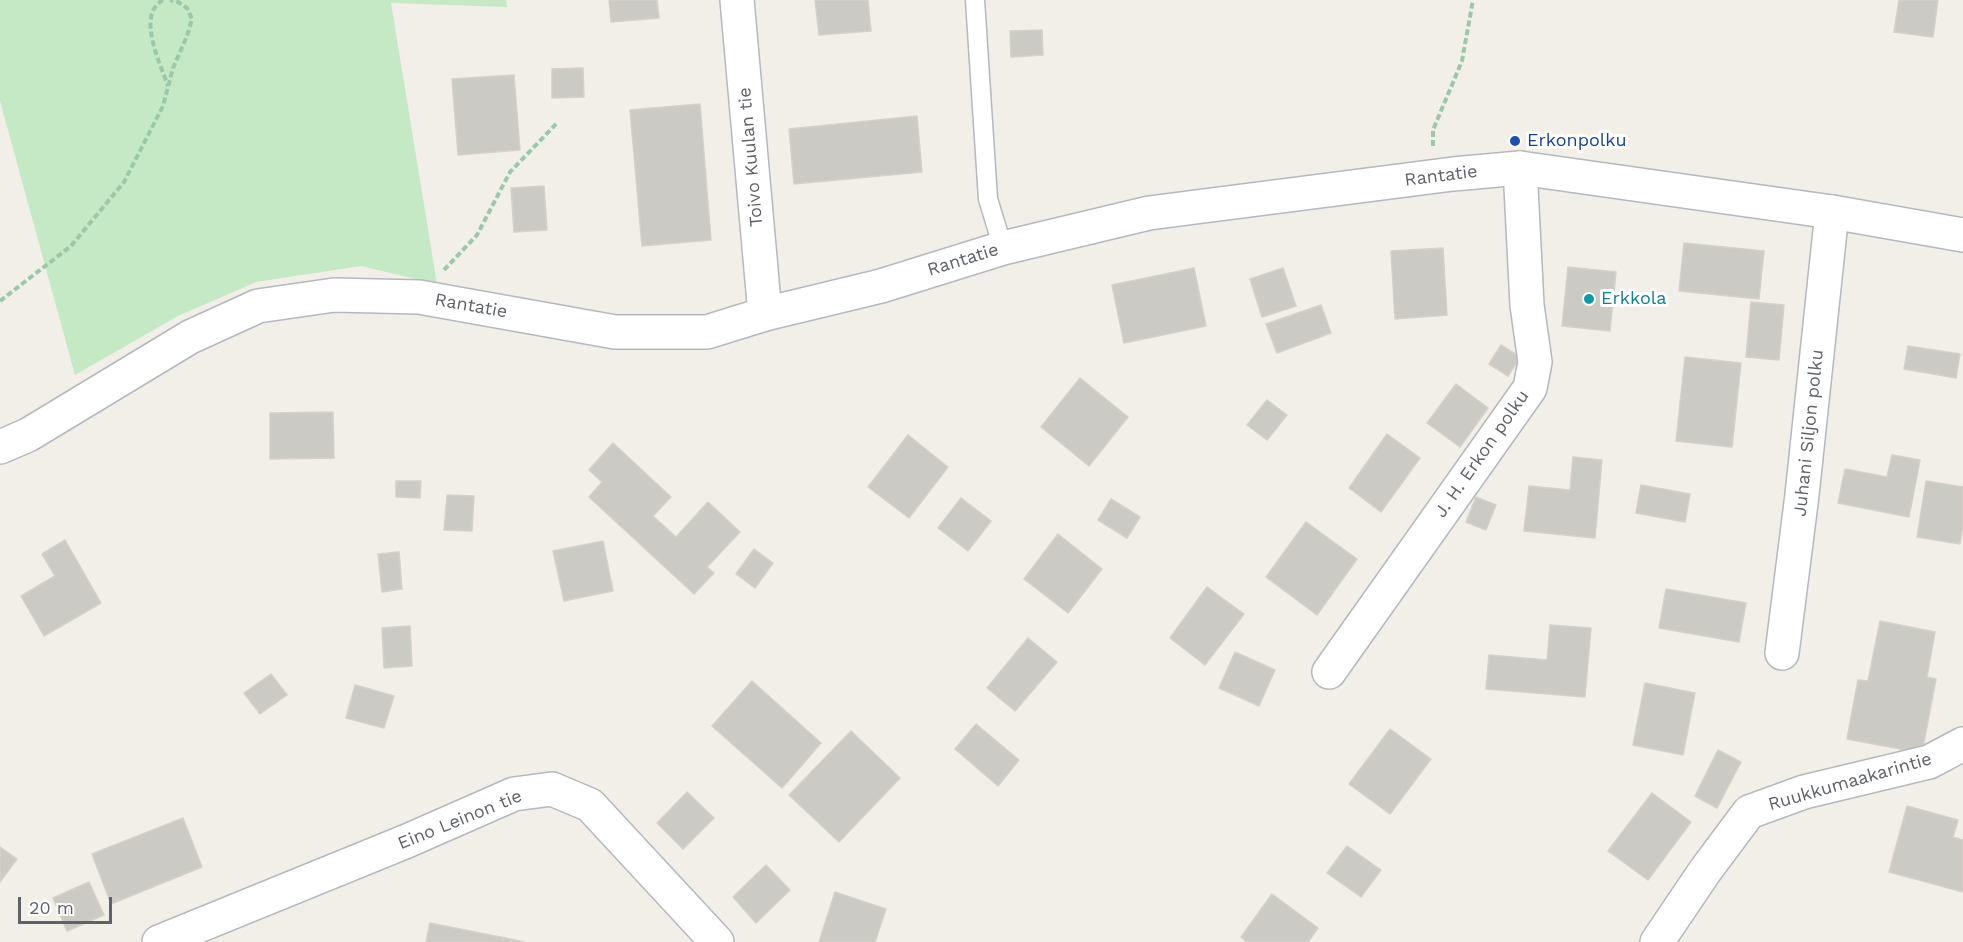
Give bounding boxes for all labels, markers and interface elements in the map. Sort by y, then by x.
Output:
street label: Toivo Kuulan tie [734,86,768,228]
place label: Erkonpolku [1527,130,1627,152]
marker: Erkonpolku [1508,134,1522,148]
street label: Rantatie [1403,161,1479,191]
street label: Rantatie [925,239,1001,281]
place label: Erkkola [1601,288,1666,310]
street label: Rantatie [433,289,509,323]
marker: Erkkola [1582,292,1596,306]
street label: Juhani Siljon polku [1789,348,1829,518]
street label: J. H. Erkon polku [1430,386,1534,522]
street label: Ruukkumaakarintie [1766,748,1934,816]
street label: Eino Leinon tie [395,785,525,855]
scale bar [21,885,116,923]
text: 20 m [29,897,74,918]

